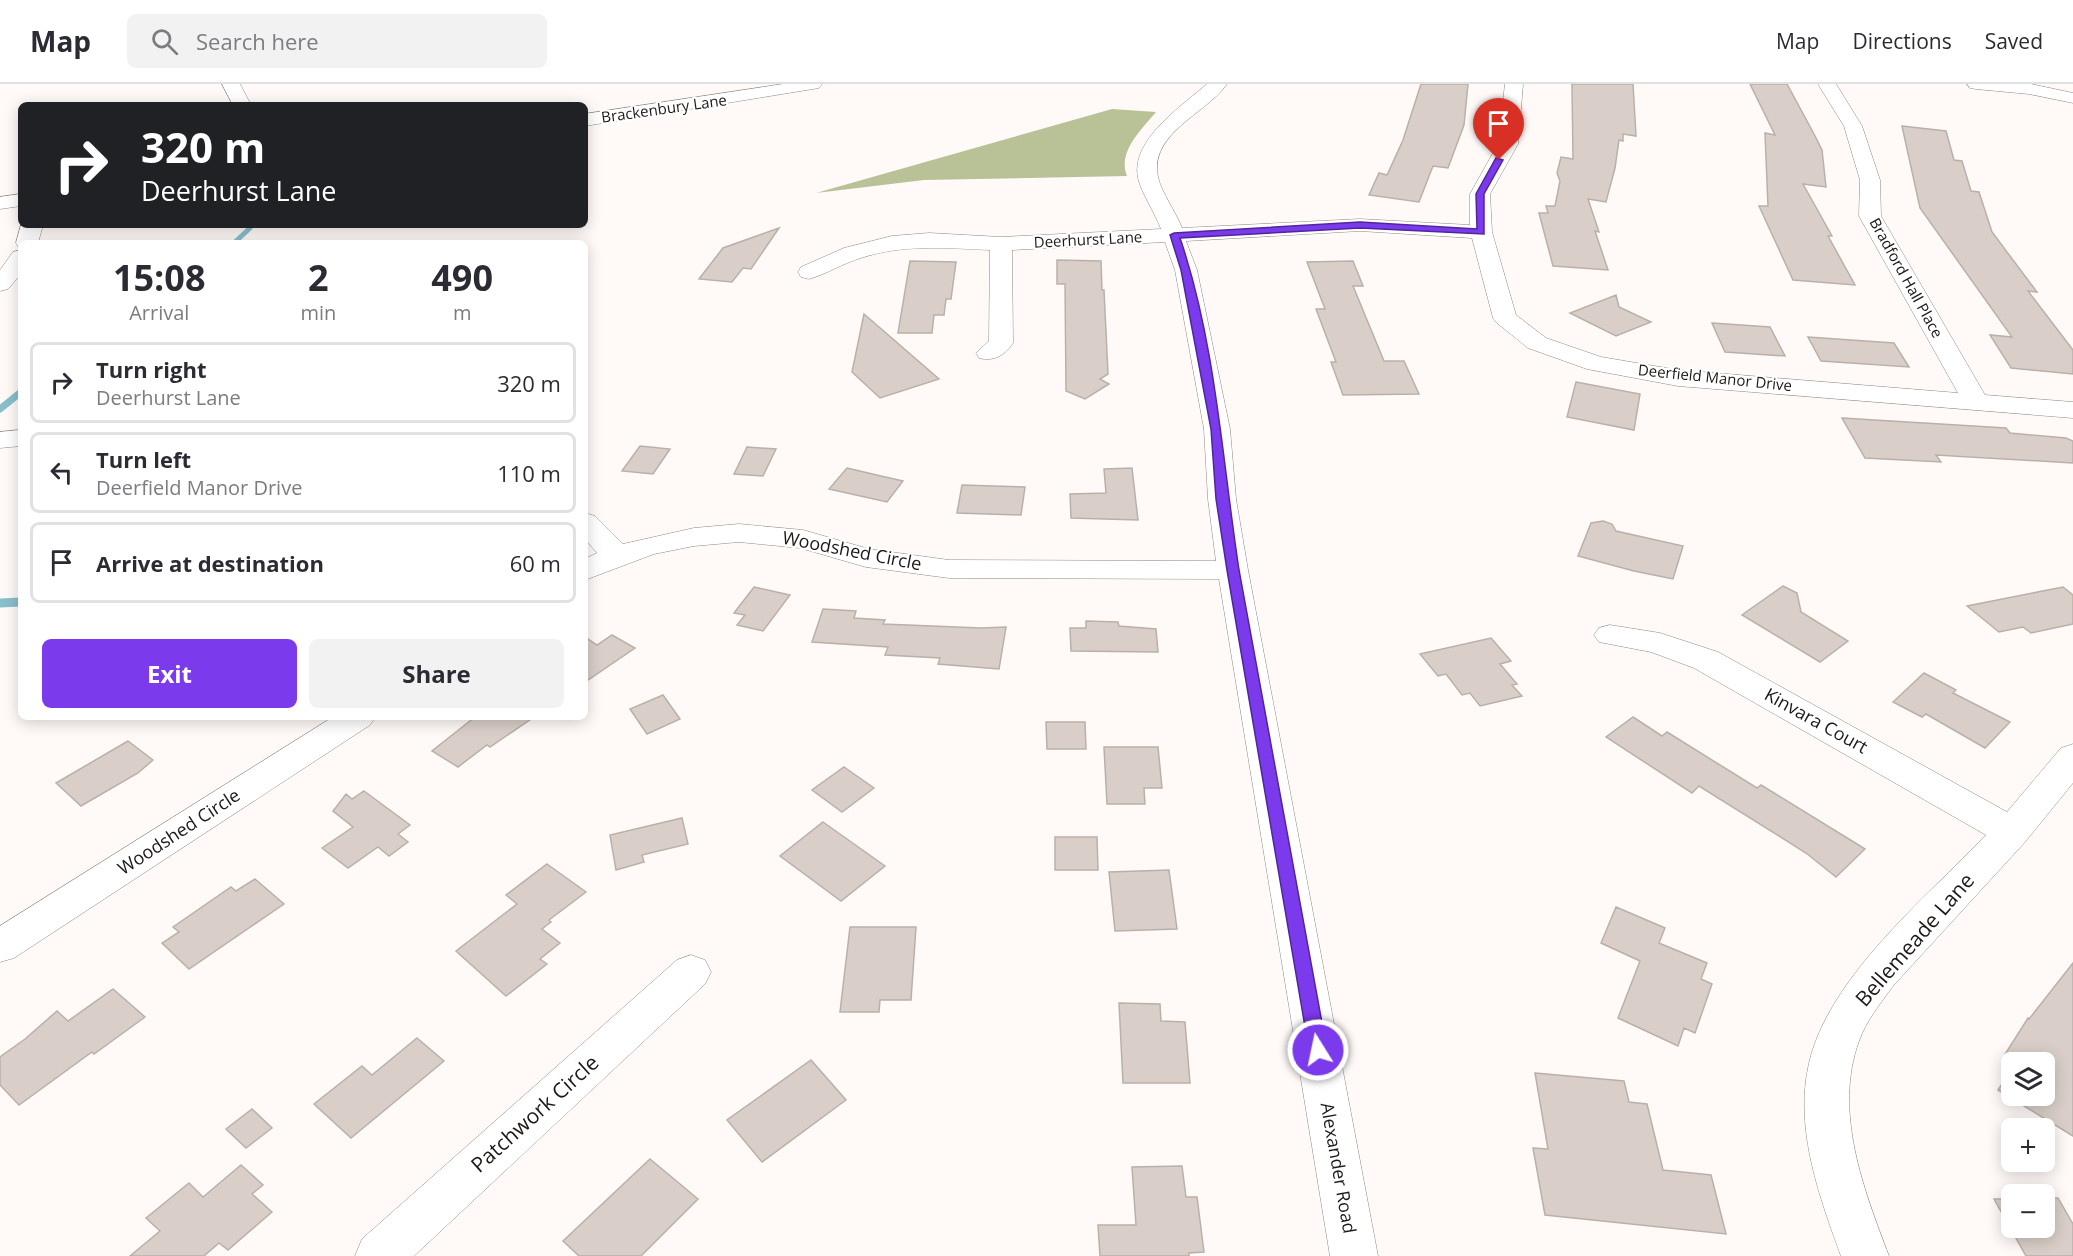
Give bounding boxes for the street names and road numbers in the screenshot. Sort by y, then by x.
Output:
street label: Brackenbury Lane [600,89,728,127]
street label: Bradford Hall Place [1866,214,1948,341]
street label: Deerhurst Lane [1033,226,1143,252]
street label: Deerfield Manor Drive [1637,359,1793,395]
street label: Woodshed Circle [781,525,924,575]
street label: Kinvara Court [1761,682,1872,758]
street label: Woodshed Circle [113,783,244,880]
street label: Bellemeade Lane [1849,867,1980,1012]
street label: Patchwork Circle [464,1048,604,1178]
street label: Alexander Road [1316,1100,1362,1235]

